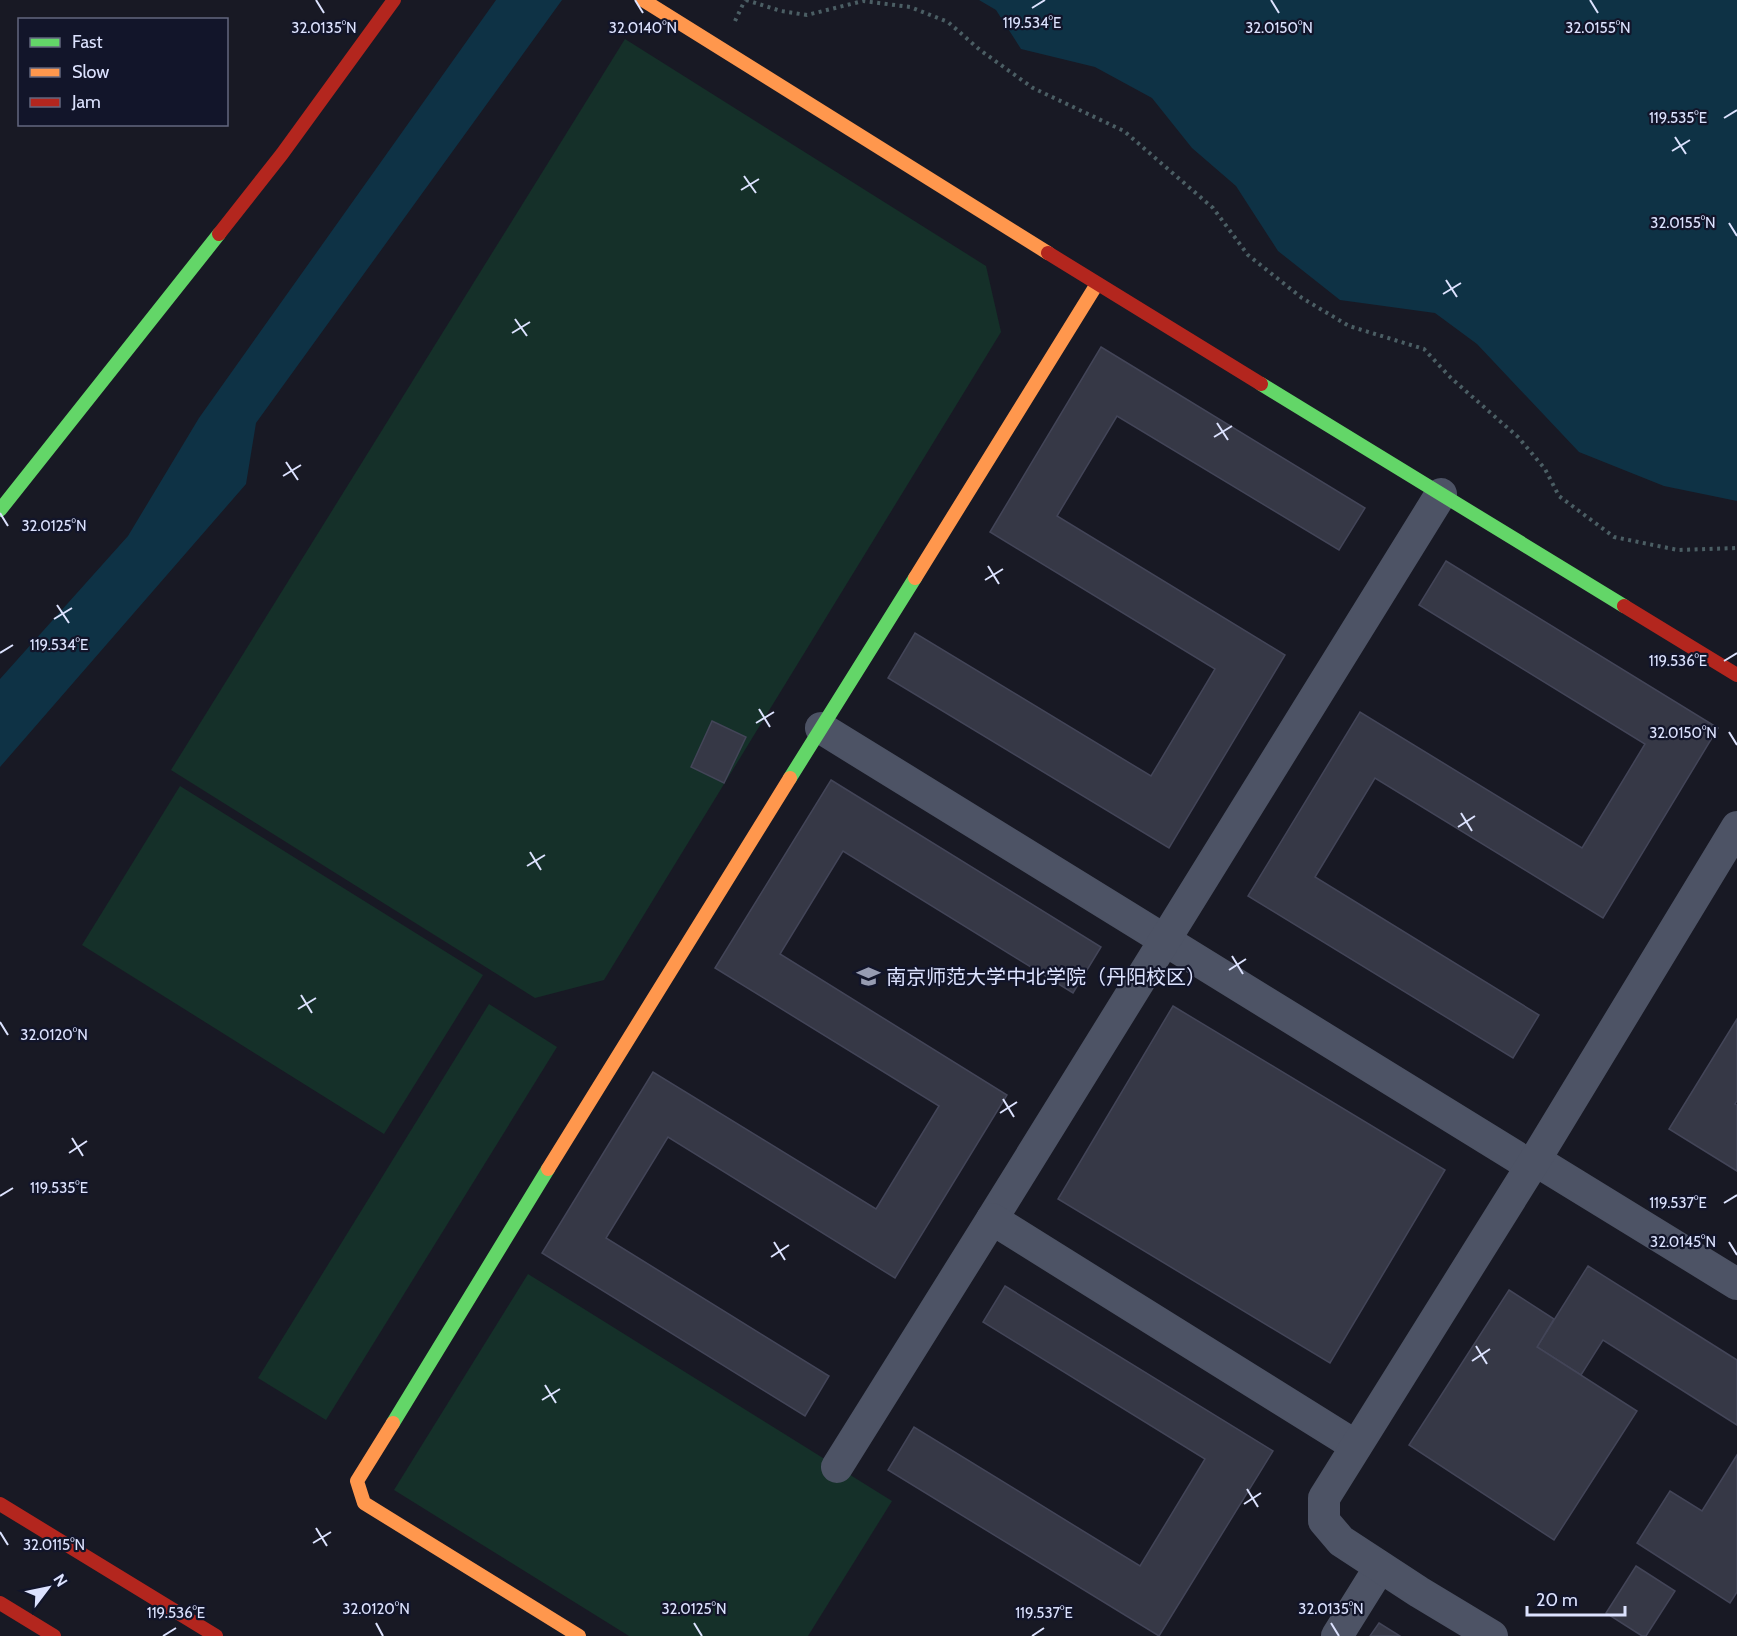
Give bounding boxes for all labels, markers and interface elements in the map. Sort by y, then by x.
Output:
text: 119.534°E [1003,14,1061,32]
legend [18,18,228,126]
text: 32.0135°N [291,19,357,37]
text: 32.0140°N [609,19,677,37]
text: 32.0150°N [1245,19,1313,37]
text: 32.0155°N [1565,19,1631,37]
text: Fast [72,31,103,53]
text: Slow [72,61,109,83]
text: Jam [71,91,101,113]
text: 119.535°E [1649,109,1707,127]
text: 32.0155°N [1650,214,1716,232]
text: 32.0125°N [21,517,87,535]
text: 119.534°E [30,636,88,654]
text: 119.536°E [1649,652,1707,670]
text: 32.0150°N [1649,724,1717,742]
school or university icon: 南京师范大学中北学院（丹阳校区） [855,964,881,990]
place label: 南京师范大学中北学院（丹阳校区） [886,965,1206,989]
text: 32.0120°N [20,1026,88,1044]
text: 119.535°E [30,1179,88,1197]
text: 119.537°E [1649,1194,1707,1212]
text: 32.0145°N [1650,1233,1716,1251]
text: 32.0115°N [23,1536,85,1554]
north arrow [18,1558,78,1618]
text: N [49,1570,71,1590]
scale bar [1527,1579,1624,1617]
text: 20 m [1536,1589,1578,1611]
text: 32.0120°N [342,1600,410,1618]
text: 32.0125°N [661,1600,727,1618]
text: 32.0135°N [1298,1600,1364,1618]
text: 119.536°E [147,1604,205,1622]
text: 119.537°E [1015,1604,1073,1622]

